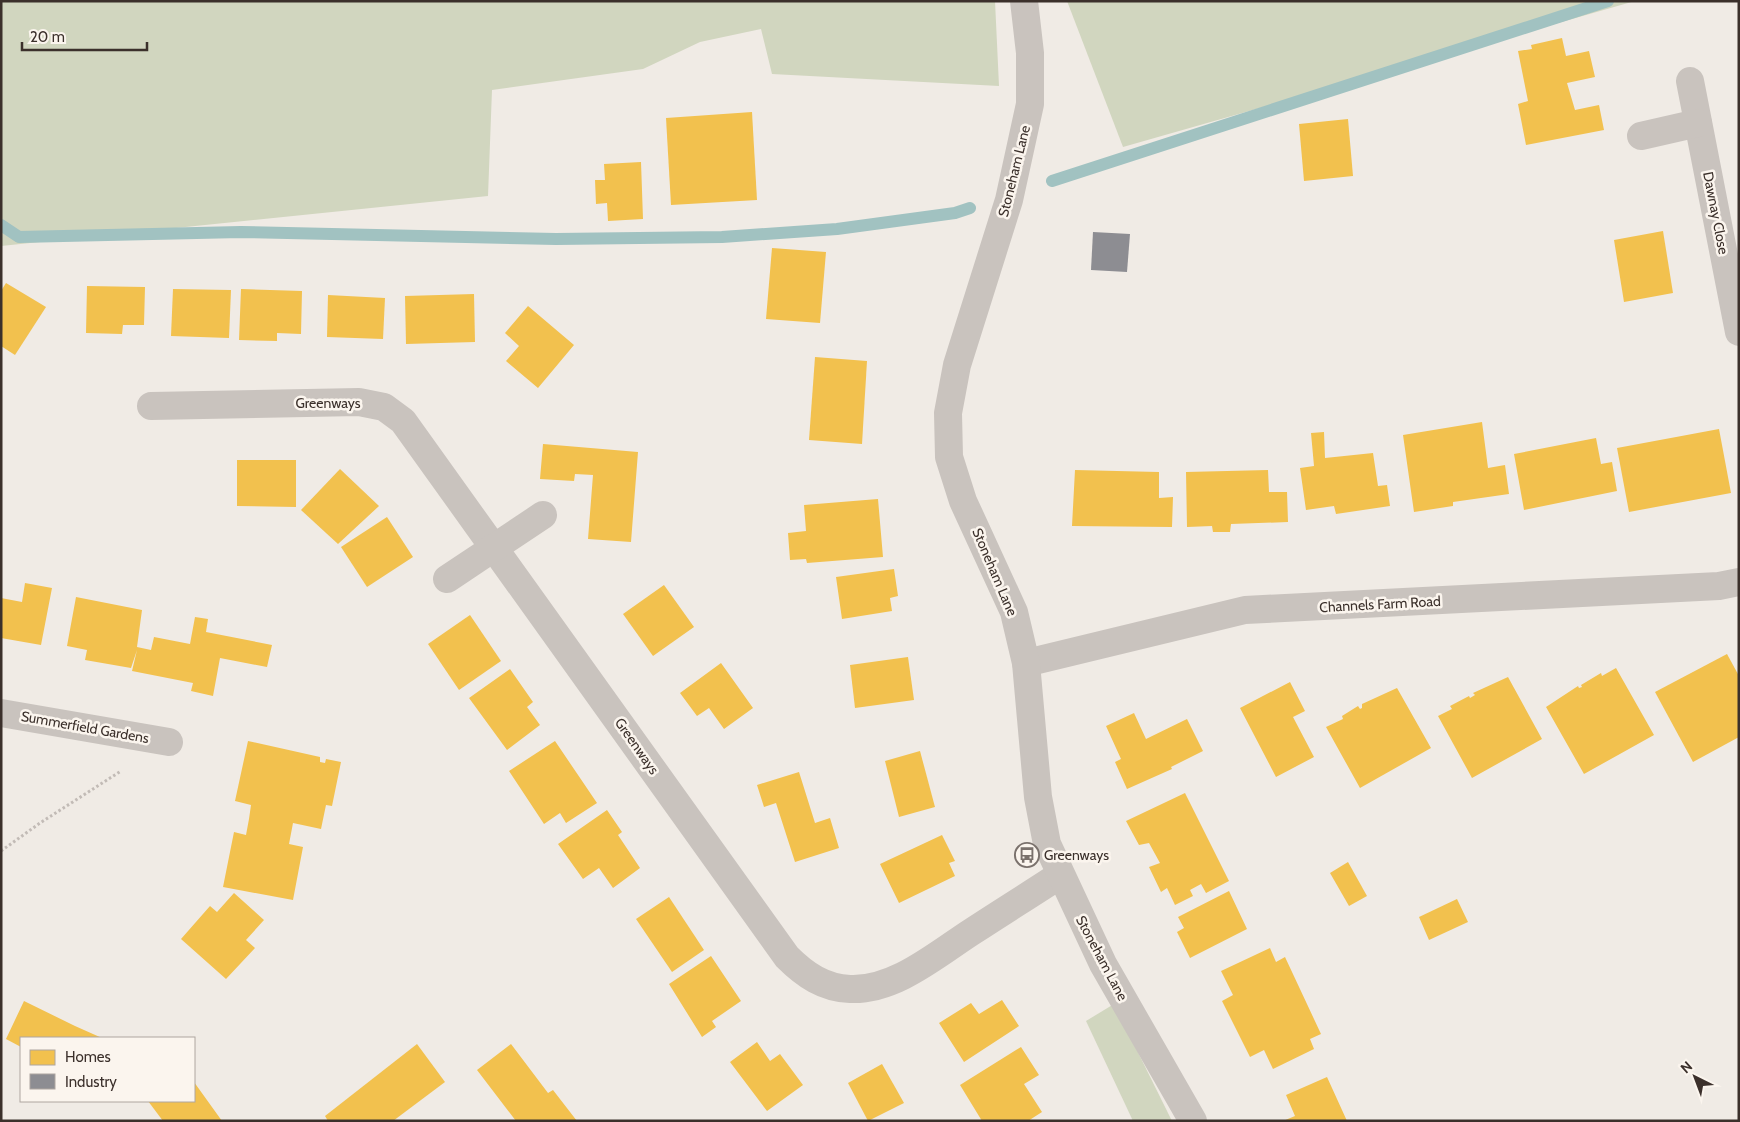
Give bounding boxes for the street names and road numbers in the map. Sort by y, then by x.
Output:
street label: Stoneham Lane [994,123,1034,219]
street label: Dawnay Close [1699,170,1733,256]
street label: Greenways [296,394,361,412]
street label: Stoneham Lane [968,525,1022,619]
street label: Channels Farm Road [1319,592,1441,616]
street label: Summerfield Gardens [20,707,150,747]
street label: Greenways [611,714,663,778]
street label: Stoneham Lane [1072,912,1132,1004]

